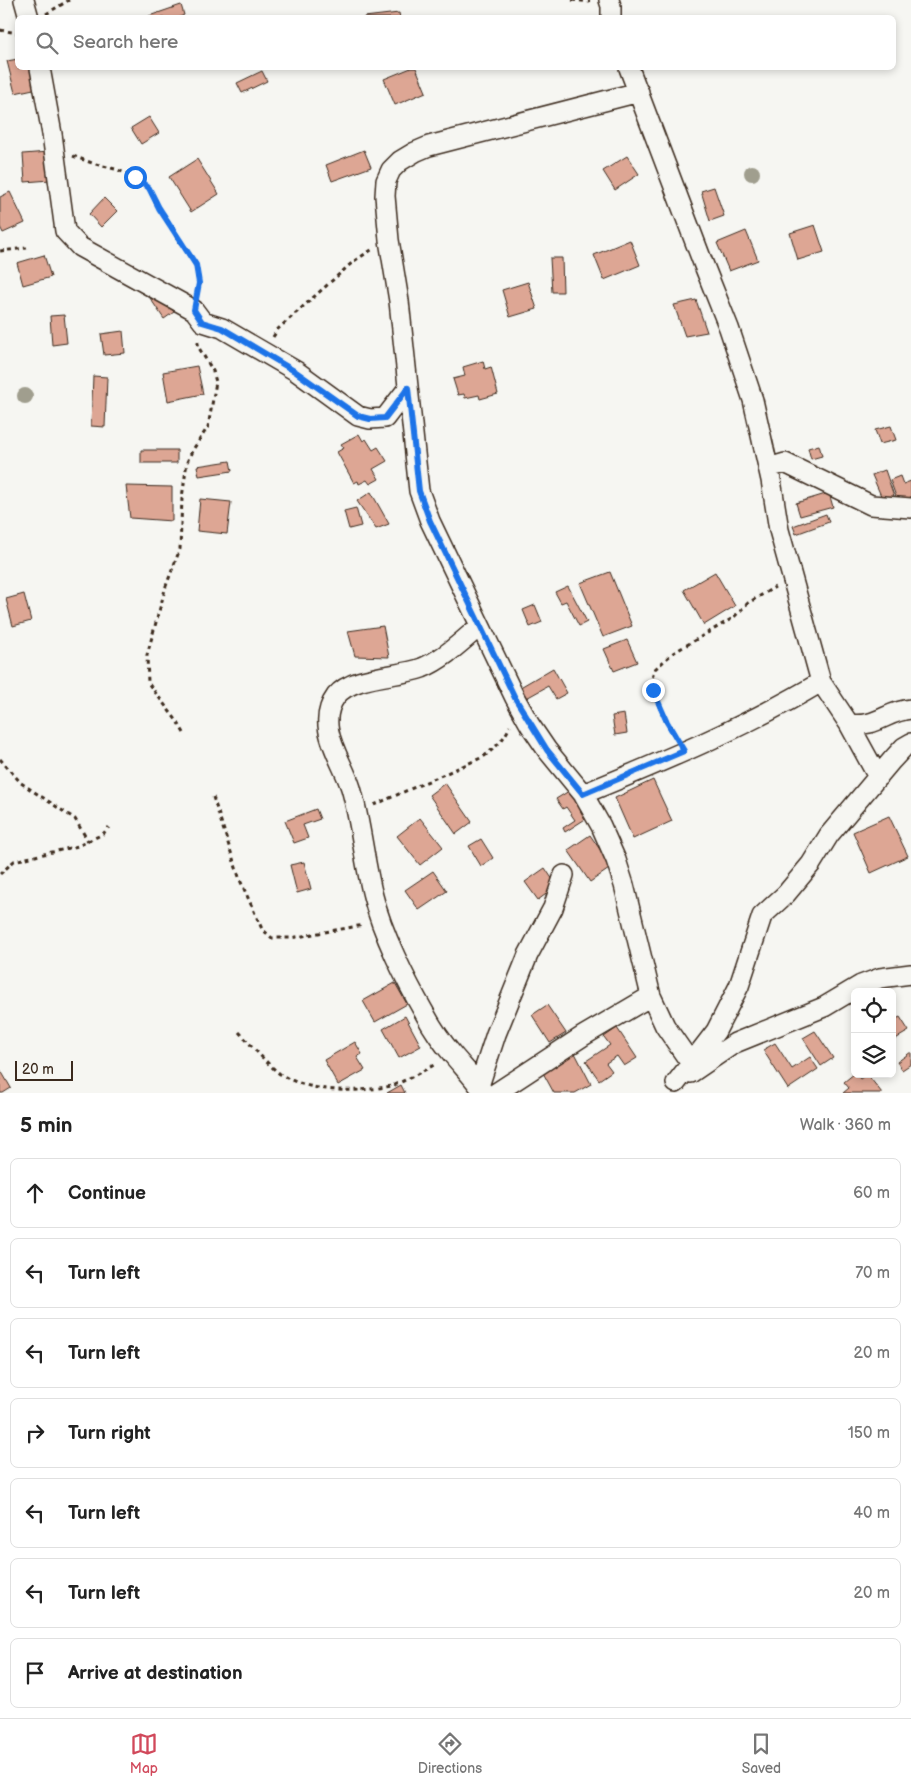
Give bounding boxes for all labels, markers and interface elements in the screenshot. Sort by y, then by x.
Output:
search box [15,15,896,70]
icon: search [33,29,61,57]
text: Search here [73,31,178,54]
route start [124,166,147,189]
route end [642,679,665,702]
map controls [851,988,896,1078]
button: locate [851,988,896,1033]
button: layers [851,1033,896,1078]
scale bar [15,1058,72,1081]
text: 20 m [22,1061,54,1078]
text: 5 min [20,1113,73,1138]
text: Walk · 360 m [800,1116,891,1135]
icon: ahead [21,1179,49,1207]
text: Continue [68,1182,146,1205]
text: 60 m [853,1184,890,1203]
icon: left [21,1259,49,1287]
text: Turn left [68,1262,140,1285]
text: 70 m [855,1264,890,1283]
icon: left [21,1339,49,1367]
text: Turn left [68,1342,140,1365]
text: 20 m [854,1344,890,1363]
icon: right [21,1419,49,1447]
text: Turn right [68,1422,151,1445]
text: 150 m [848,1424,890,1443]
icon: left [21,1499,49,1527]
text: Turn left [68,1502,140,1525]
text: 40 m [853,1504,890,1523]
icon: left [21,1579,49,1607]
text: Turn left [68,1582,140,1605]
text: 20 m [854,1584,890,1603]
icon: arrive [21,1659,49,1687]
text: Arrive at destination [68,1662,243,1685]
tab: Map [130,1730,158,1777]
tab: Directions [418,1730,482,1777]
tab: Saved [742,1730,781,1777]

